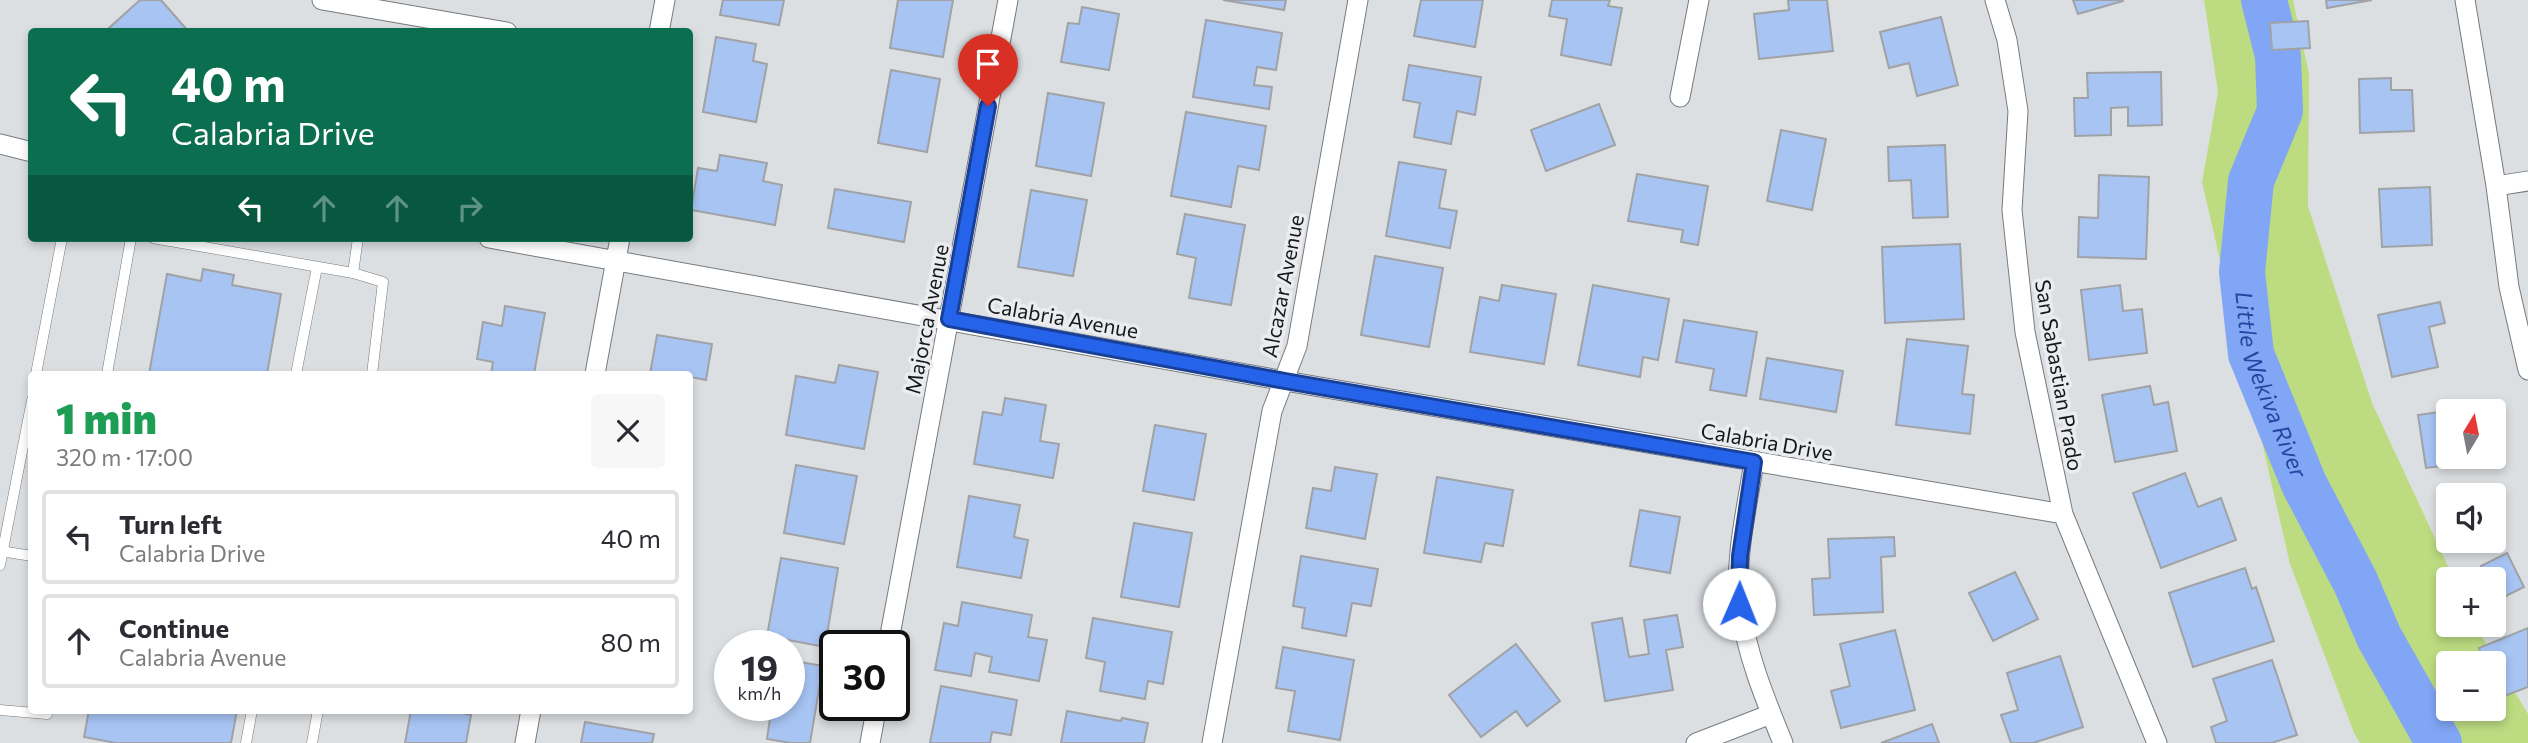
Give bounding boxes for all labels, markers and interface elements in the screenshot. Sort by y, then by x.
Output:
pin [958,34,1018,106]
icon: arrive [969,45,1007,83]
text: 40 m [171,52,286,112]
icon: left [56,56,147,147]
text: Calabria Drive [171,112,375,152]
icon: left [232,189,270,227]
icon: ahead [305,189,343,227]
icon: ahead [378,189,416,227]
icon: right [451,189,489,227]
street label: Alcazar Avenue [1256,212,1308,360]
street label: Majorca Avenue [899,242,953,396]
street label: San Sabastian Prado [2031,277,2089,473]
water label: Little Wekiva River [2230,290,2314,482]
street label: Calabria Avenue [986,291,1140,343]
text: 1 min [56,391,157,443]
button: close [591,394,665,468]
north arrow [2436,399,2506,469]
map controls [2436,399,2506,721]
street label: Calabria Drive [1699,417,1835,465]
text: 320 m · 17:00 [56,443,193,471]
button: sound [2436,483,2506,553]
text: Turn left [119,508,222,539]
icon: left [60,518,98,556]
text: 40 m [601,522,661,553]
text: Calabria Drive [119,539,265,567]
position arrow [1702,567,1776,641]
button: + [2436,567,2506,637]
text: Continue [119,612,229,643]
icon: ahead [60,622,98,660]
text: 80 m [601,626,661,657]
speed limit sign: 30 [819,630,910,721]
text: Calabria Avenue [119,643,286,671]
text: 19 [741,645,778,688]
button: − [2436,651,2506,721]
text: km/h [738,682,781,704]

